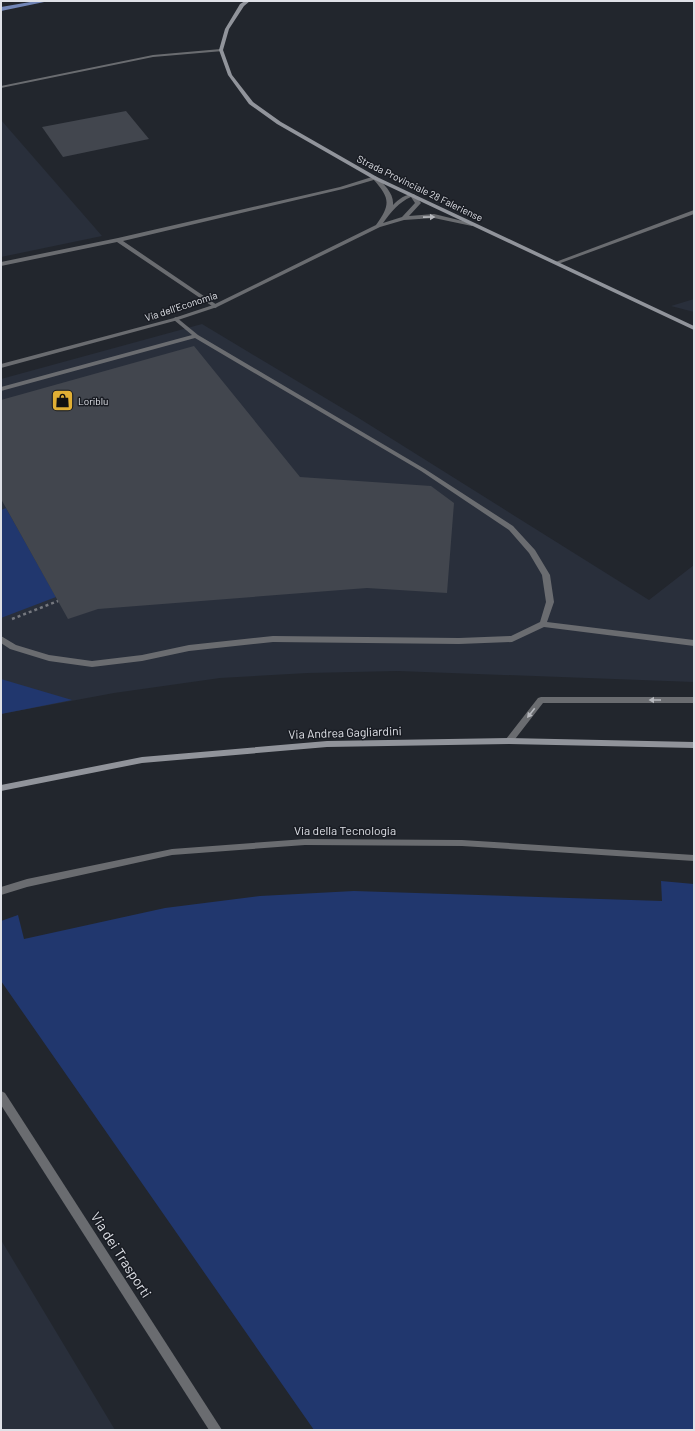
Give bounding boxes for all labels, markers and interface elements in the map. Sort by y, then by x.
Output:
street label: Strada Provinciale 28 Faleriense [355,152,485,224]
one-way arrow [423,214,436,220]
street label: Via dell'Economia [143,289,219,323]
shop icon: Loriblu [50,388,76,414]
place label: Loriblu [78,395,108,407]
one-way arrow [648,697,661,703]
one-way arrow [527,707,535,718]
street label: Via Andrea Gagliardini [288,723,402,741]
street label: Via della Tecnologia [294,823,396,837]
street label: Via dei Trasporti [87,1209,155,1301]

